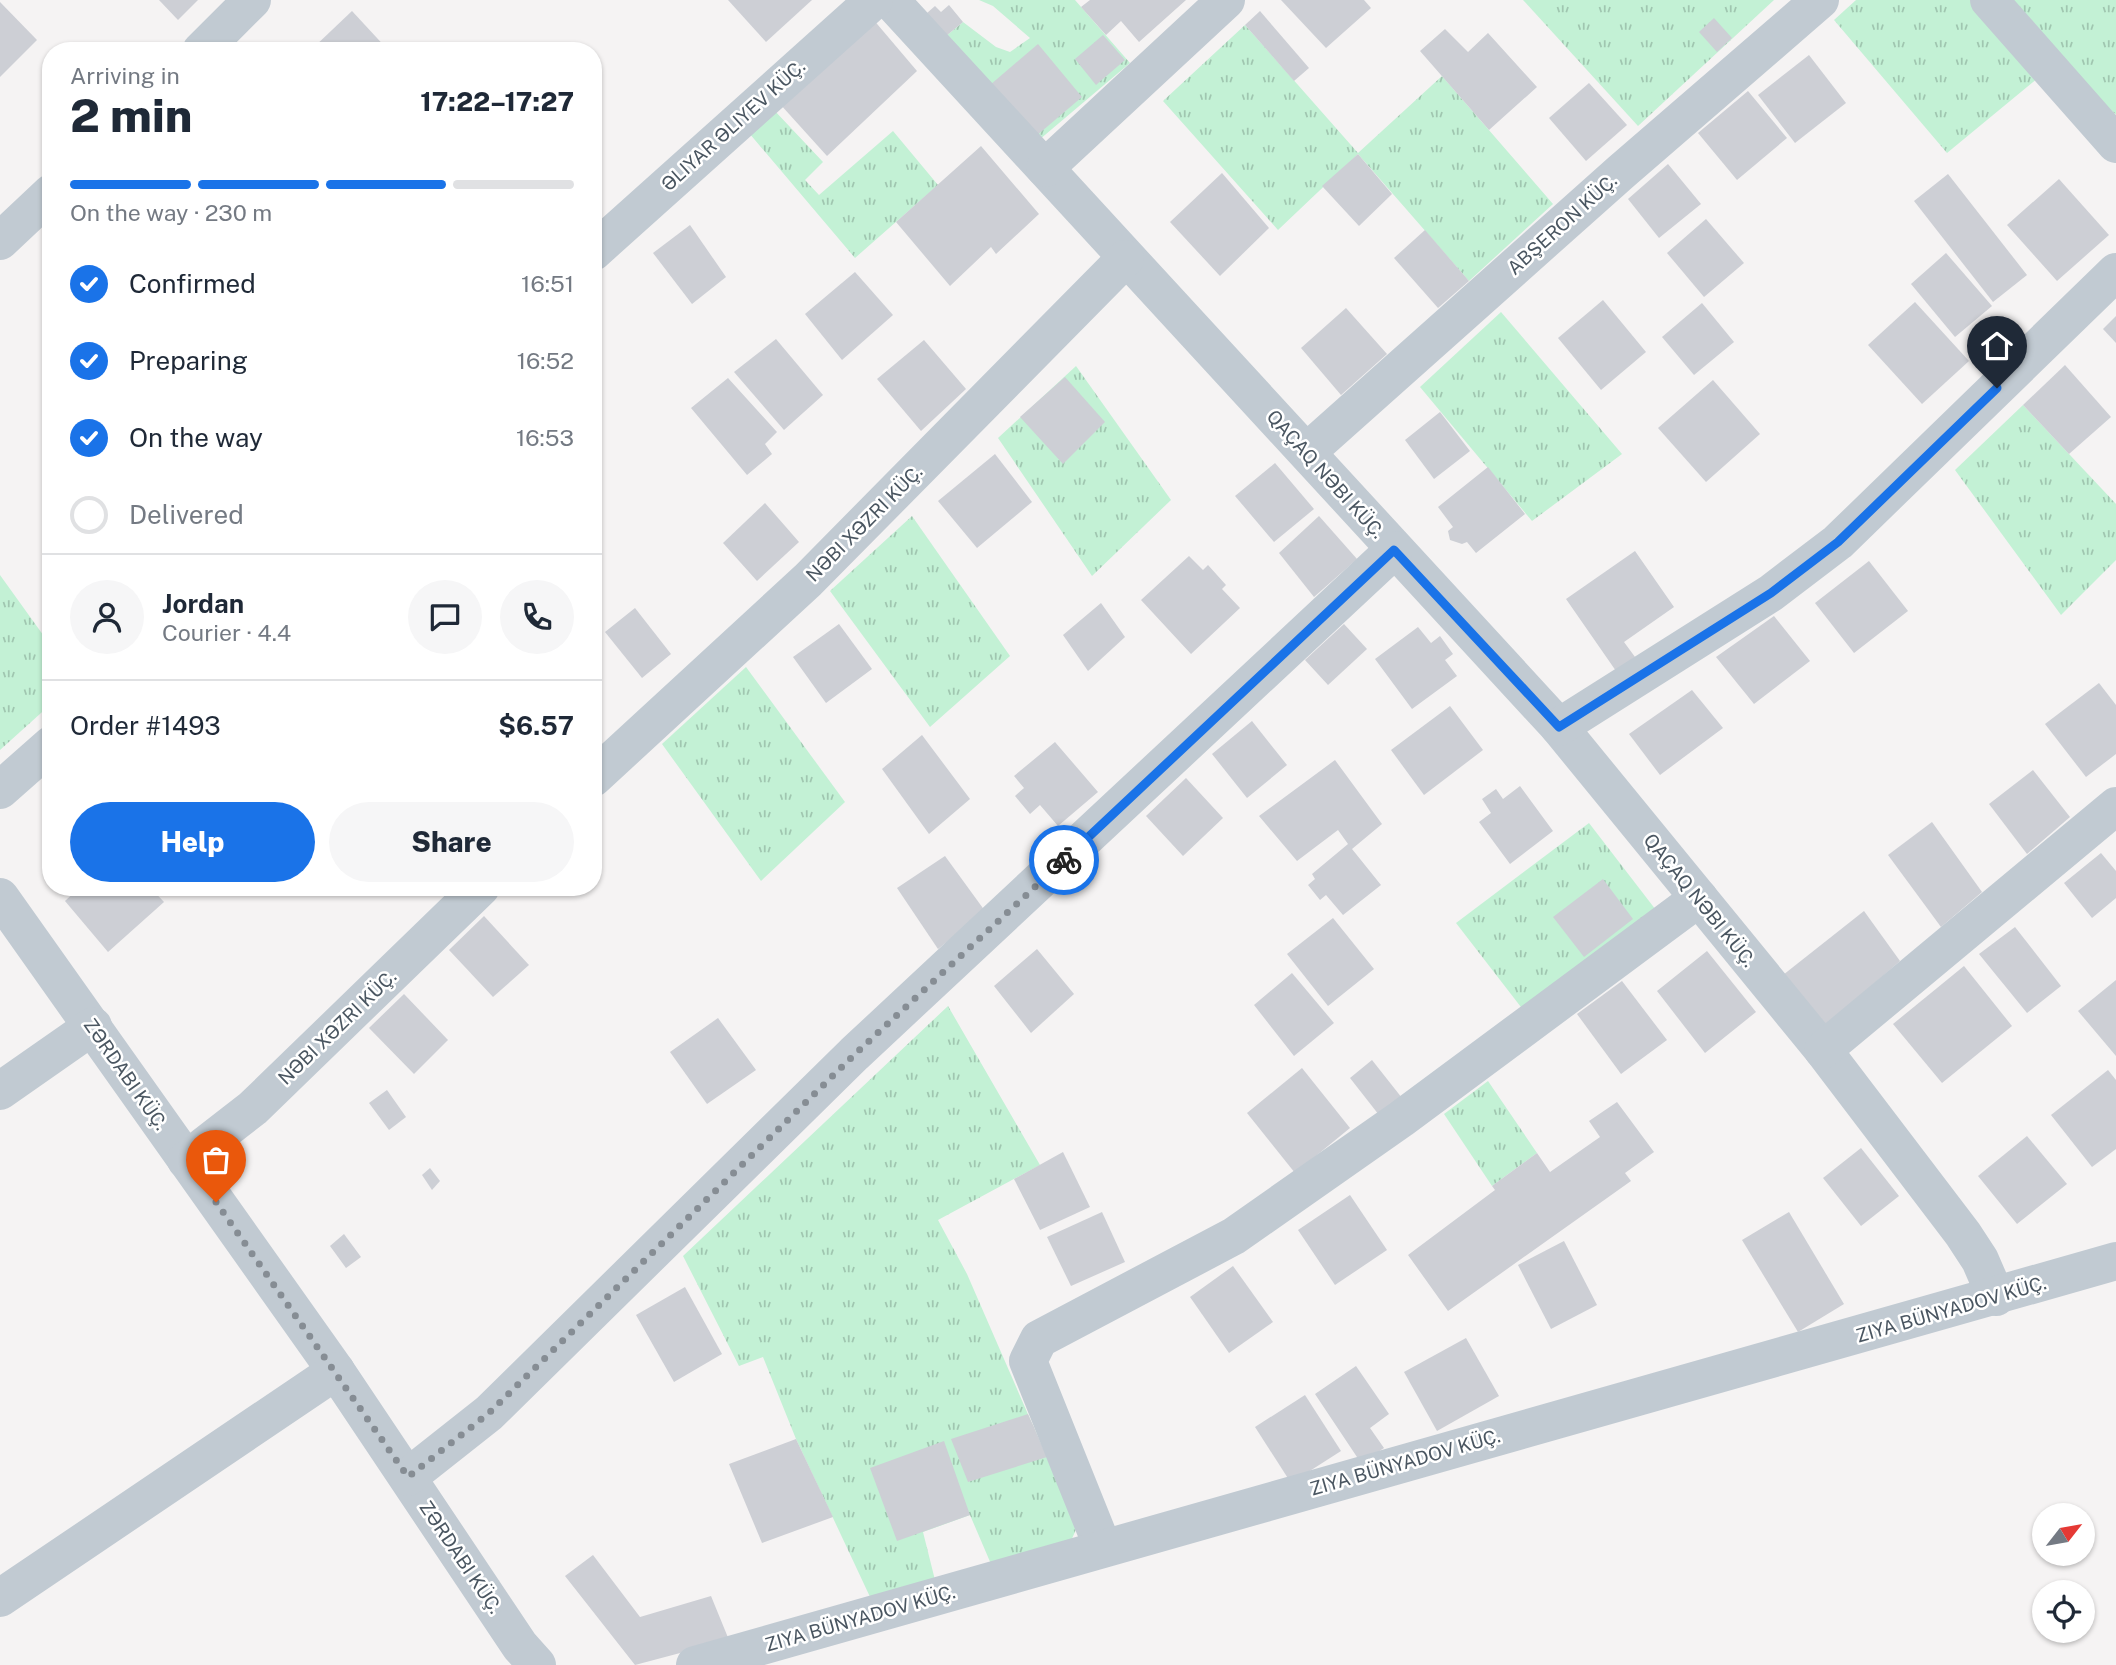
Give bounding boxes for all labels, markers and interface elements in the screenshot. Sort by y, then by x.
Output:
street label: ƏLIYAR ƏLIYEV KÜÇ. [657,55,809,195]
text: Arriving in [70,62,180,89]
text: 17:22–17:27 [420,86,574,117]
text: 2 min [70,88,192,142]
street label: ABŞERON KÜÇ. [1503,169,1621,279]
text: On the way · 230 m [70,199,272,226]
icon: check [70,265,108,303]
text: Confirmed [129,268,256,299]
text: 16:51 [521,270,574,297]
pin [1967,316,2027,388]
icon: home [1978,327,2016,365]
icon: check [70,342,108,380]
text: Preparing [129,345,248,376]
text: 16:52 [517,347,574,374]
street label: QAÇAQ NƏBI KÜÇ. [1263,405,1389,543]
icon: check [70,419,108,457]
text: On the way [129,422,263,453]
text: 16:53 [516,424,574,451]
street label: NƏBI XƏZRI KÜÇ. [801,460,927,586]
text: Delivered [129,499,244,530]
button: person [70,580,144,654]
button: chat [408,580,482,654]
button: phone [500,580,574,654]
text: Jordan [162,588,244,619]
text: Courier · 4.4 [162,619,291,646]
text: Order #1493 [70,710,221,741]
text: $6.57 [498,710,574,741]
button: Help [70,802,315,882]
button: Share [329,802,574,882]
courier [1029,825,1099,895]
street label: QAÇAQ NƏBI KÜÇ. [1639,829,1761,971]
icon: bike [1045,841,1083,879]
street label: NƏBI XƏZRI KÜÇ. [273,965,401,1089]
street label: ZƏRDABI KÜÇ. [79,1014,173,1134]
pin [186,1130,246,1202]
icon: bag [197,1141,235,1179]
street label: ZIYA BÜNYADOV KÜÇ. [1853,1271,2049,1347]
street label: ZIYA BÜNYADOV KÜÇ. [1307,1424,1503,1500]
street label: ZƏRDABI KÜÇ. [415,1497,507,1617]
north arrow [2032,1503,2095,1566]
map controls [2032,1503,2095,1643]
street label: ZIYA BÜNYADOV KÜÇ. [762,1580,958,1656]
button: locate [2032,1580,2095,1643]

